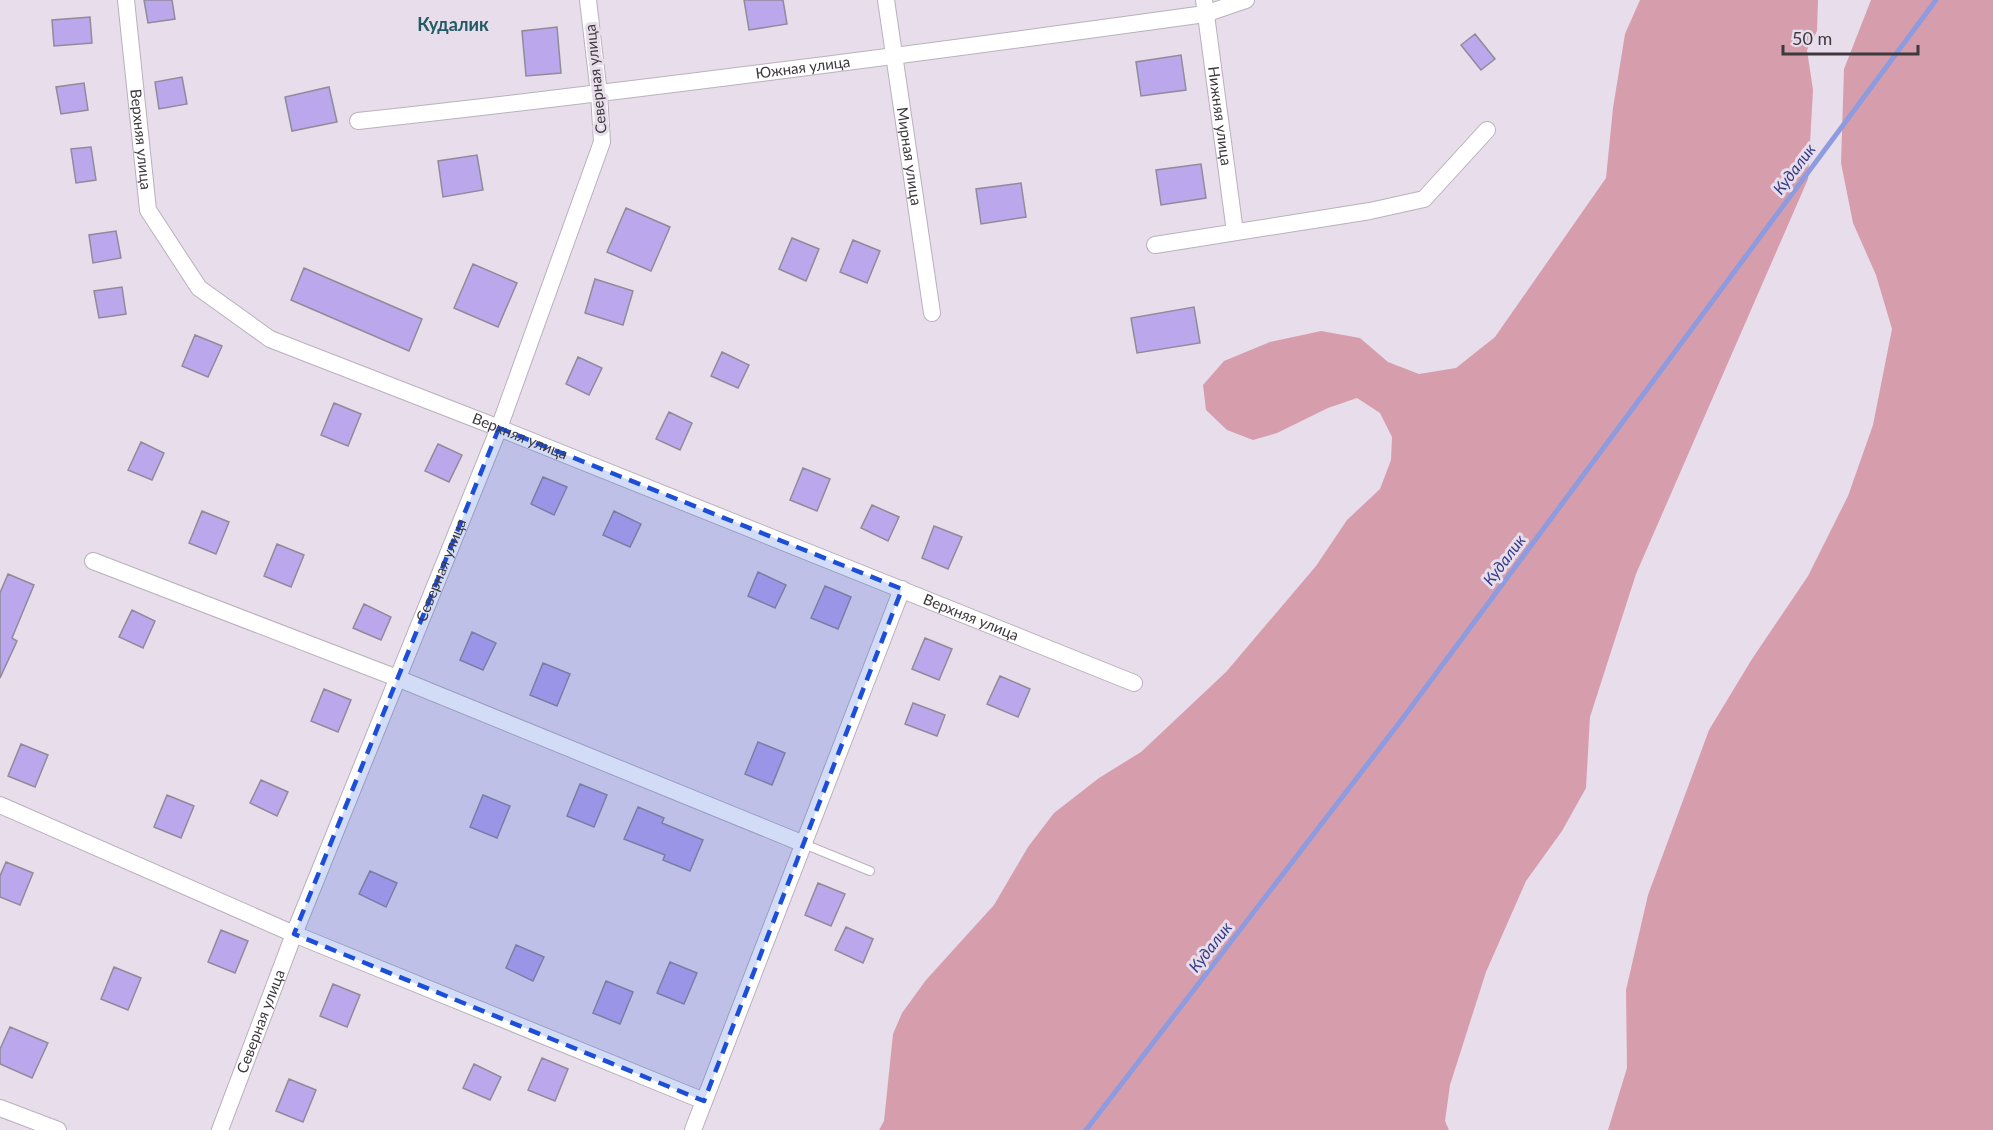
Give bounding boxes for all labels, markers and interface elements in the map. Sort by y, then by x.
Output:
district label: Кудалик [417,13,489,35]
scale bar [1783,18,1918,56]
street label: Северная улица [580,24,610,135]
text: 50 m [1792,27,1832,49]
street label: Южная улица [754,52,851,82]
street label: Нижняя улица [1205,65,1236,167]
street label: Верхняя улица [127,88,156,190]
street label: Мирная улица [894,106,926,206]
water label: Кудалик [1769,140,1819,198]
street label: Верхняя улица [470,409,571,463]
street label: Северная улица [412,516,469,624]
water label: Кудалик [1479,531,1529,589]
street label: Верхняя улица [921,589,1022,644]
water label: Кудалик [1184,918,1235,975]
street label: Северная улица [232,967,288,1076]

